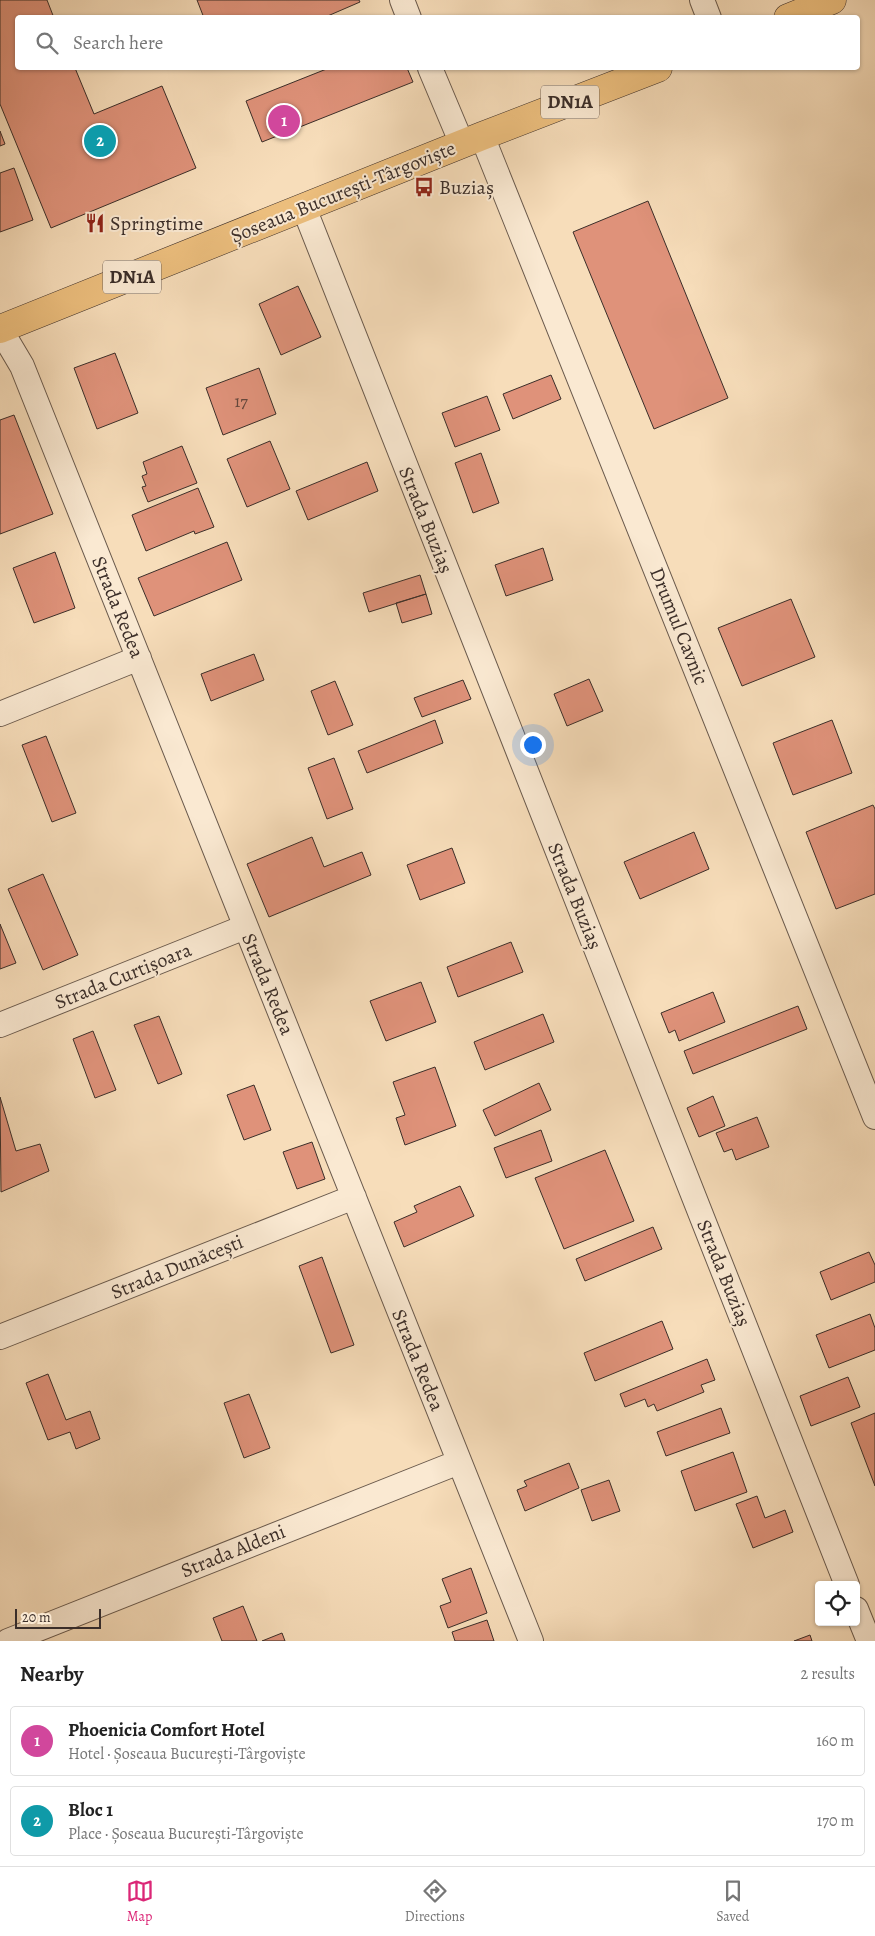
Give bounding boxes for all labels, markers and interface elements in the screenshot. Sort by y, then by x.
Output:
search box [15,15,860,70]
icon: search [33,29,61,57]
text: Search here [73,30,163,56]
road number: DN1A [541,85,599,118]
pin: 1 [268,102,300,140]
pin: 2 [84,122,116,160]
street label: Șoseaua București-Târgoviște [227,134,459,250]
place label: Buziaș [439,174,494,201]
bus stop icon: Buziaș [413,176,435,198]
place label: Springtime [110,210,203,237]
restaurant icon: Springtime [84,212,106,234]
road number: DN1A [103,260,161,294]
house number: 17 [234,389,248,413]
street label: Strada Buziaș [392,463,460,577]
street label: Strada Redea [85,552,151,663]
street label: Drumul Cavnic [643,563,715,689]
your location [520,732,546,758]
street label: Strada Buziaș [541,839,609,953]
street label: Strada Redea [235,929,301,1040]
street label: Strada Curtișoara [51,936,196,1016]
street label: Strada Buziaș [690,1216,758,1330]
street label: Strada Dunăcești [107,1228,247,1306]
street label: Strada Redea [385,1305,451,1416]
street label: Strada Aldeni [177,1518,289,1584]
map controls [815,1581,860,1626]
button: locate [815,1581,860,1626]
scale bar [15,1606,101,1629]
text: 20 m [22,1608,51,1627]
text: Nearby [20,1660,83,1688]
text: 2 results [800,1663,855,1685]
text: Phoenicia Comfort Hotel [68,1717,265,1743]
text: 1 [34,1730,40,1752]
text: 160 m [816,1730,854,1752]
text: Hotel · Șoseaua București-Târgoviște [68,1743,306,1765]
text: Bloc 1 [68,1797,113,1823]
text: 2 [33,1810,41,1832]
text: 170 m [817,1810,854,1832]
text: Place · Șoseaua București-Târgoviște [68,1823,304,1845]
tab: Map [126,1877,154,1926]
tab: Directions [405,1877,465,1926]
tab: Saved [716,1877,749,1926]

